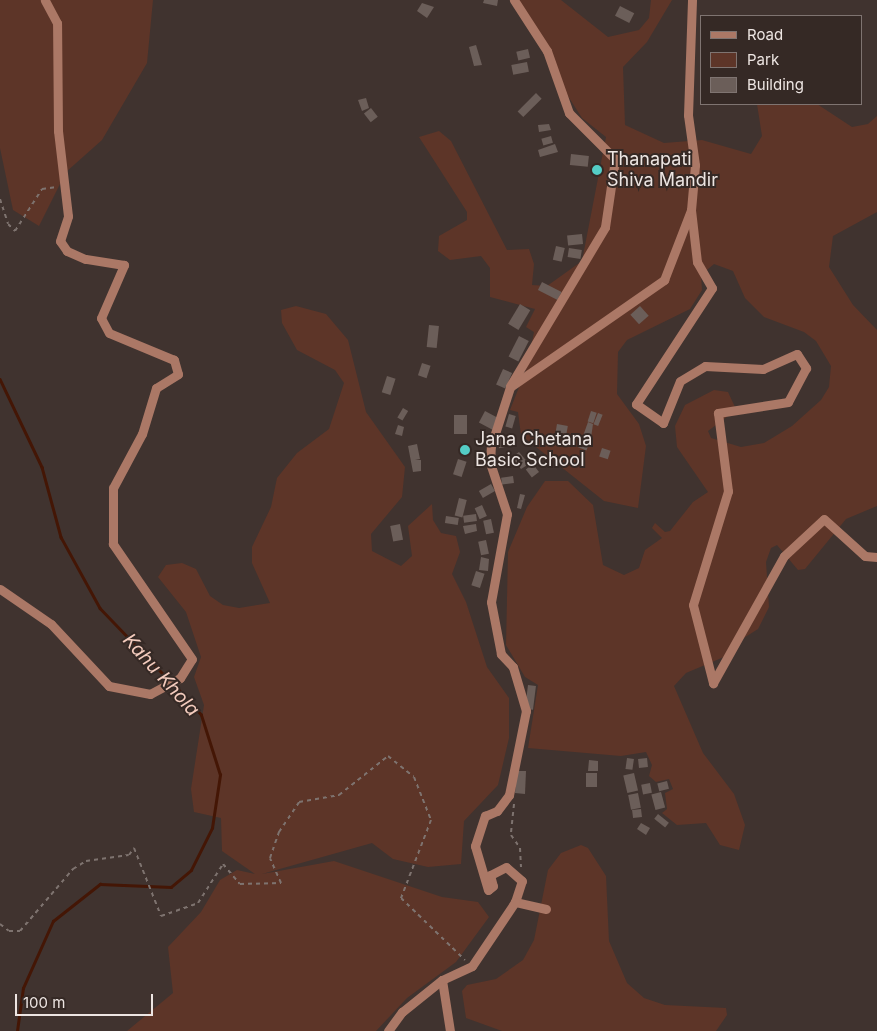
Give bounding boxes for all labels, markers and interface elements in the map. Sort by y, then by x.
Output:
legend [700,15,862,105]
text: Road [747,25,783,44]
text: Park [747,50,779,69]
text: Building [747,75,804,94]
place label: Thanapati Shiva Mandir [607,149,718,192]
marker: Thanapati Shiva Mandir [591,164,603,176]
place label: Jana Chetana Basic School [475,429,592,472]
marker: Jana Chetana Basic School [459,444,471,456]
water label: Kahu Khola [118,629,204,721]
scale bar [18,984,155,1016]
text: 100 m [23,993,65,1012]

